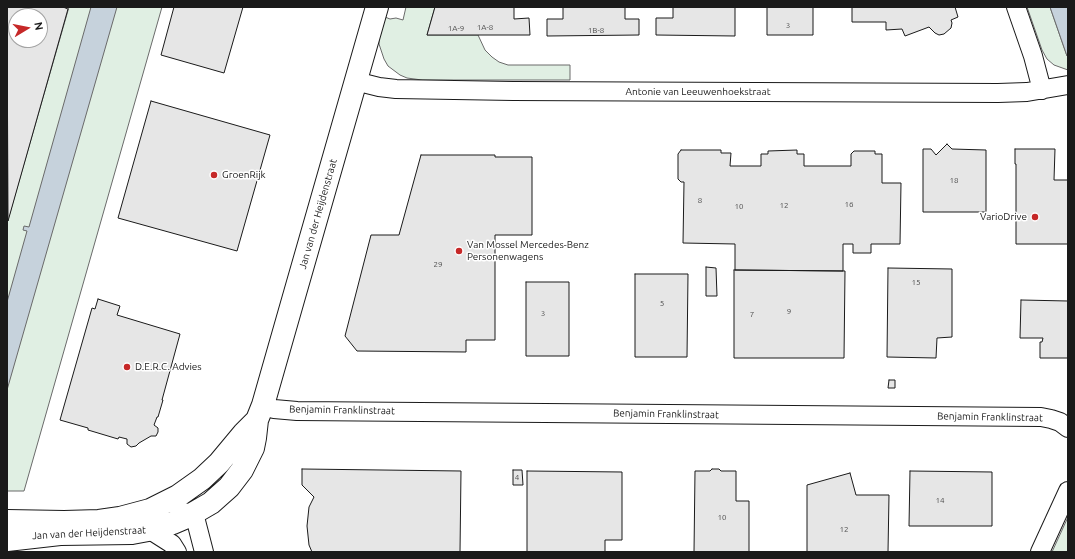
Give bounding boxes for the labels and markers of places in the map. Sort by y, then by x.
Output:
place label: GroenRijk [222,169,266,181]
marker: GroenRijk [209,170,219,180]
place label: VarioDrive [980,211,1027,223]
marker: VarioDrive [1030,212,1040,222]
place label: Van Mossel Mercedes-Benz Personenwagens [467,239,589,262]
marker: Van Mossel Mercedes-Benz Personenwagens [454,246,464,256]
place label: D.E.R.C. Advies [135,361,202,373]
marker: D.E.R.C. Advies [122,362,132,372]

